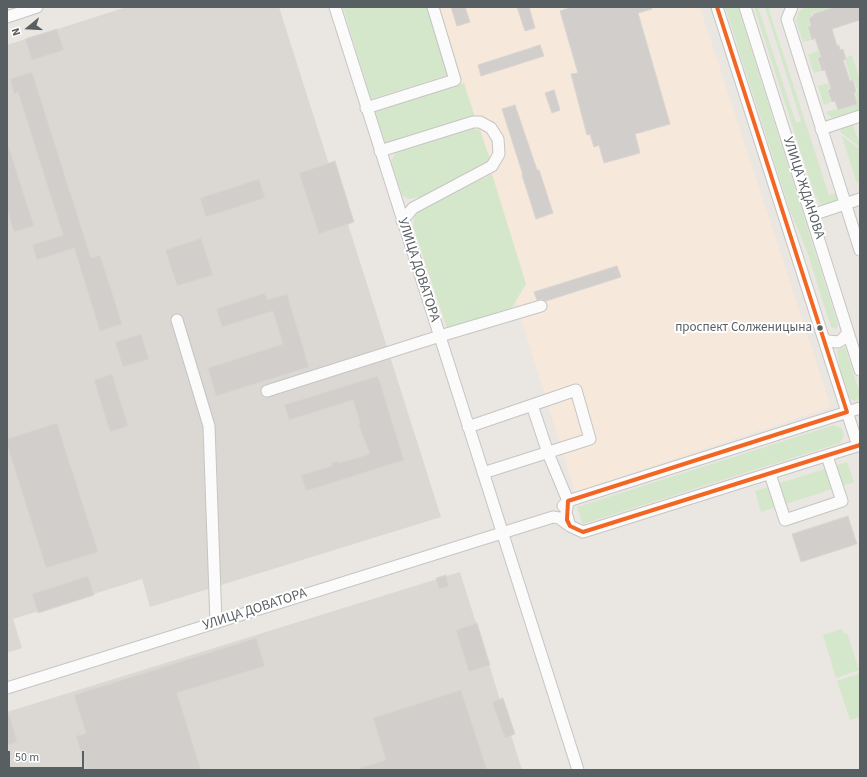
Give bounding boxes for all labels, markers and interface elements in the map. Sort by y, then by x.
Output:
north arrow [8,8,48,48]
text: N [8,26,24,38]
street label: УЛИЦА ЖДАНОВА [779,135,827,241]
street label: УЛИЦА ДОВАТОРА [393,216,443,324]
place label: проспект Солженицына [675,320,812,336]
marker: проспект Солженицына [815,323,825,333]
street label: УЛИЦА ДОВАТОРА [201,585,309,635]
scale bar [10,743,86,769]
text: 50 m [15,749,39,766]

